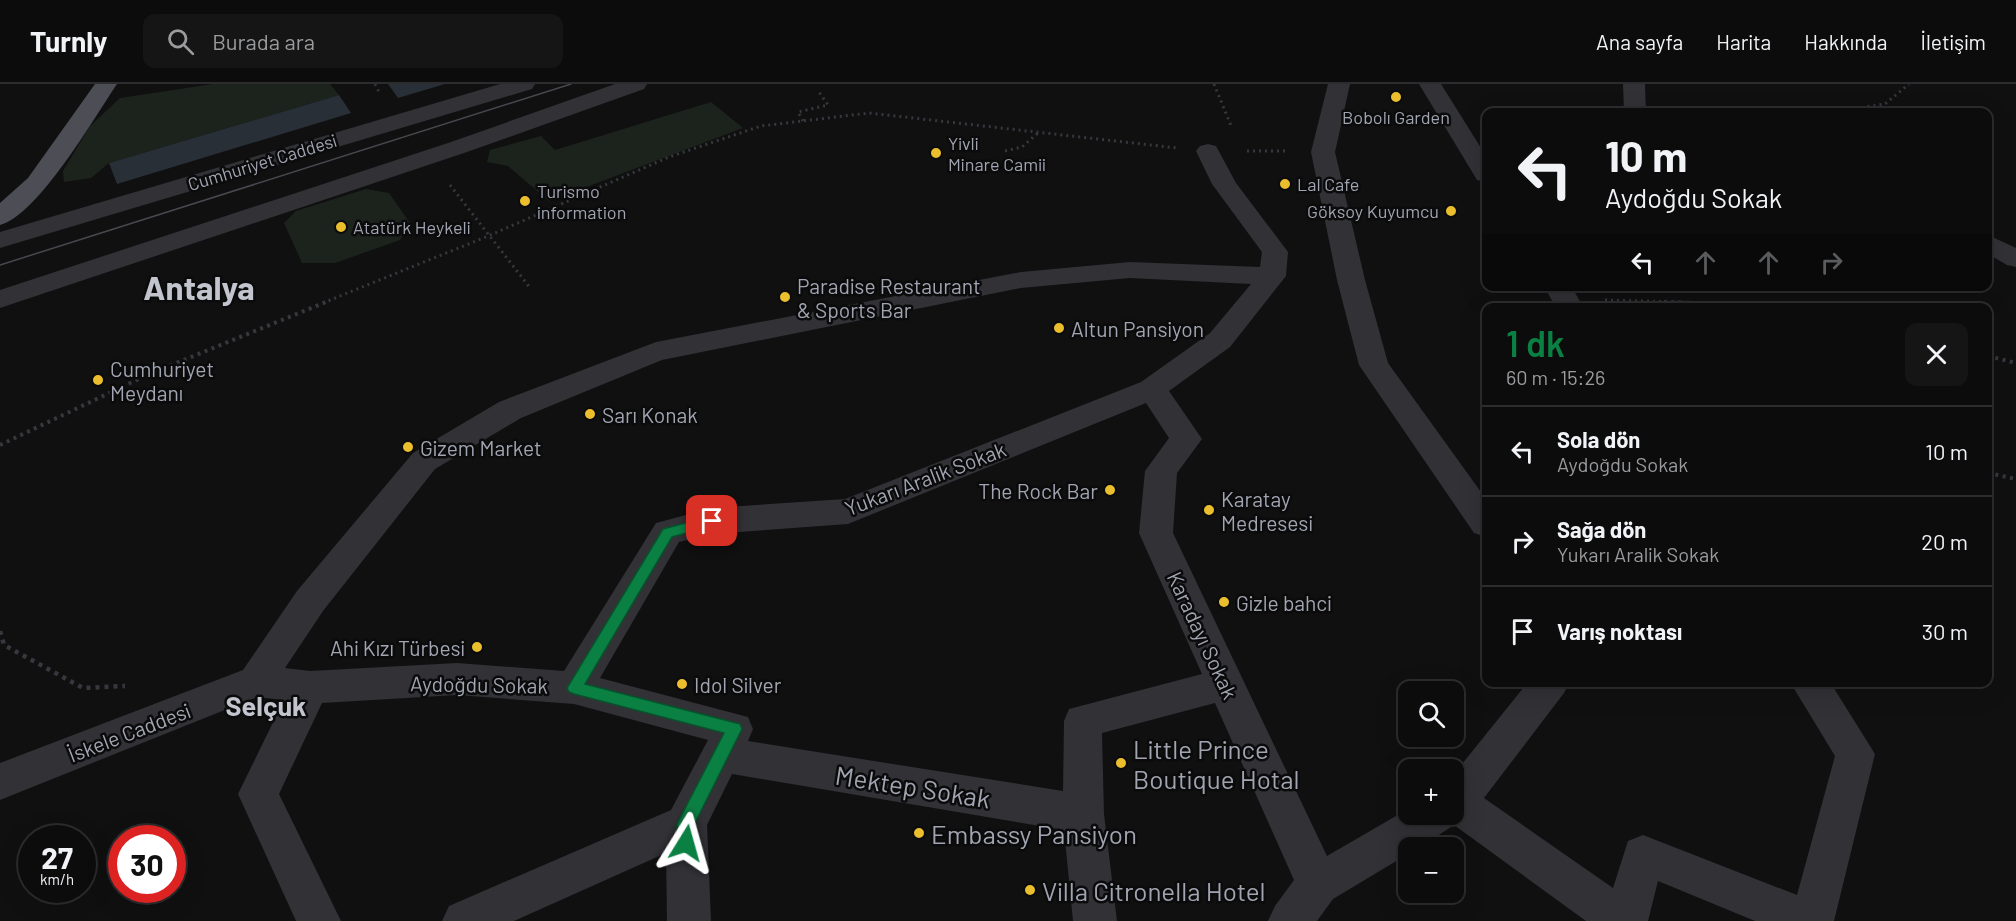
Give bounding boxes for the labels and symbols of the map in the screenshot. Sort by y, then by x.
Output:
marker: Bobolı Garden [1389,90,1403,104]
place label: Bobolı Garden [1342,106,1450,128]
street label: Cumhuriyet Caddesi [185,129,339,195]
place label: Yivli Minare Camii [948,132,1046,175]
marker: Yivli Minare Camii [929,146,943,160]
place label: Lal Cafe [1297,173,1359,195]
marker: Lal Cafe [1278,177,1292,191]
place label: Turismo information [537,180,626,223]
marker: Turismo information [518,194,532,208]
place label: Göksoy Kuyumcu [1307,200,1439,222]
marker: Göksoy Kuyumcu [1444,204,1458,218]
place label: Atatürk Heykeli [353,216,470,238]
marker: Atatürk Heykeli [334,220,348,234]
district label: Antalya [143,267,255,307]
place label: Paradise Restaurant & Sports Bar [797,273,981,322]
marker: Paradise Restaurant & Sports Bar [778,290,792,304]
place label: Altun Pansiyon [1071,316,1204,341]
marker: Altun Pansiyon [1052,321,1066,335]
place label: Cumhuriyet Meydanı [110,356,214,405]
marker: Cumhuriyet Meydanı [91,373,105,387]
place label: Sarı Konak [602,402,698,427]
marker: Sarı Konak [583,407,597,421]
place label: Gizem Market [420,435,542,460]
street label: Yukarı Aralik Sokak [841,436,1009,520]
marker: Gizem Market [401,440,415,454]
place label: The Rock Bar [978,478,1098,503]
marker: The Rock Bar [1103,483,1117,497]
place label: Karatay Medresesi [1221,486,1313,535]
pin [686,495,737,546]
marker: Karatay Medresesi [1202,503,1216,517]
street label: Karadayı Sokak [1163,567,1243,703]
place label: Gizle bahci [1236,590,1332,615]
marker: Gizle bahci [1217,595,1231,609]
place label: Ahi Kızı Türbesi [330,635,465,660]
marker: Ahi Kızı Türbesi [470,640,484,654]
street label: Aydoğdu Sokak [410,670,548,698]
place label: Idol Silver [694,672,782,697]
marker: Idol Silver [675,677,689,691]
district label: Selçuk [226,689,307,721]
street label: İskele Caddesi [64,697,194,767]
place label: Little Prince Boutique Hotal [1133,733,1299,794]
marker: Little Prince Boutique Hotal [1114,756,1128,770]
street label: Mektep Sokak [833,758,993,814]
position arrow [654,811,718,875]
place label: Embassy Pansiyon [931,818,1137,849]
speed limit sign: 30 [108,825,186,903]
marker: Embassy Pansiyon [912,826,926,840]
place label: Villa Citronella Hotel [1042,875,1266,906]
marker: Villa Citronella Hotel [1023,883,1037,897]

